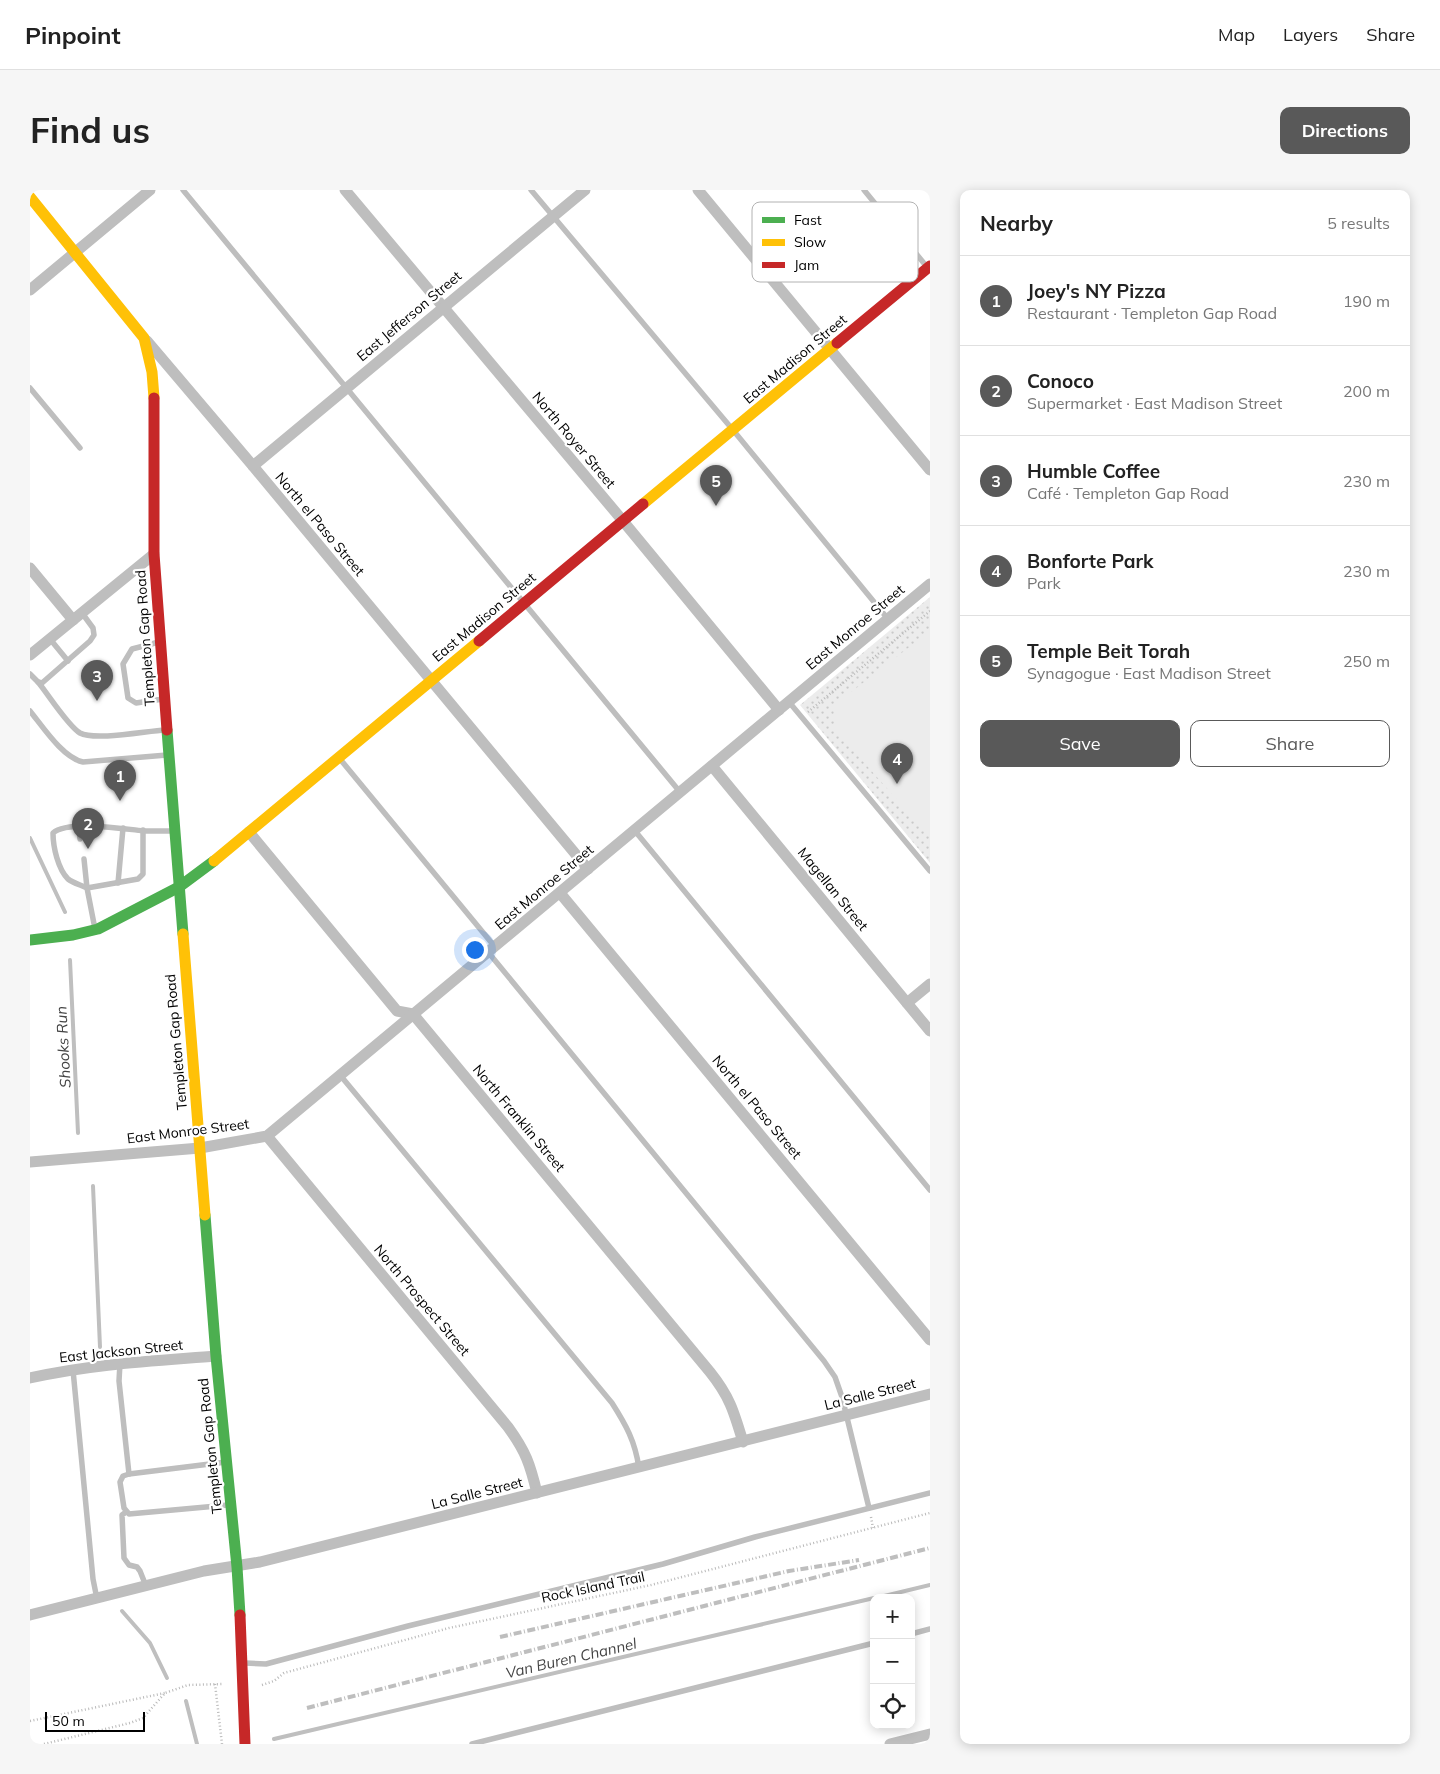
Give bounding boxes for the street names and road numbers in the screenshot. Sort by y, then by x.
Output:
street label: East Jefferson Street [353,267,465,365]
street label: East Madison Street [740,310,851,408]
street label: North Royer Street [528,388,620,492]
street label: North el Paso Street [271,469,369,580]
street label: East Madison Street [429,568,540,666]
street label: Templeton Gap Road [131,569,159,707]
street label: East Monroe Street [802,580,908,673]
street label: East Monroe Street [491,840,597,933]
street label: Magellan Street [794,844,872,934]
street label: Templeton Gap Road [161,973,191,1111]
street label: North el Paso Street [708,1052,806,1163]
street label: North Franklin Street [469,1061,569,1175]
street label: East Monroe Street [126,1115,250,1147]
street label: North Prospect Street [370,1241,474,1359]
street label: East Jackson Street [58,1336,184,1366]
street label: La Salle Street [822,1374,918,1414]
street label: Templeton Gap Road [194,1377,226,1515]
street label: La Salle Street [429,1473,525,1513]
street label: Rock Island Trail [540,1567,646,1607]

